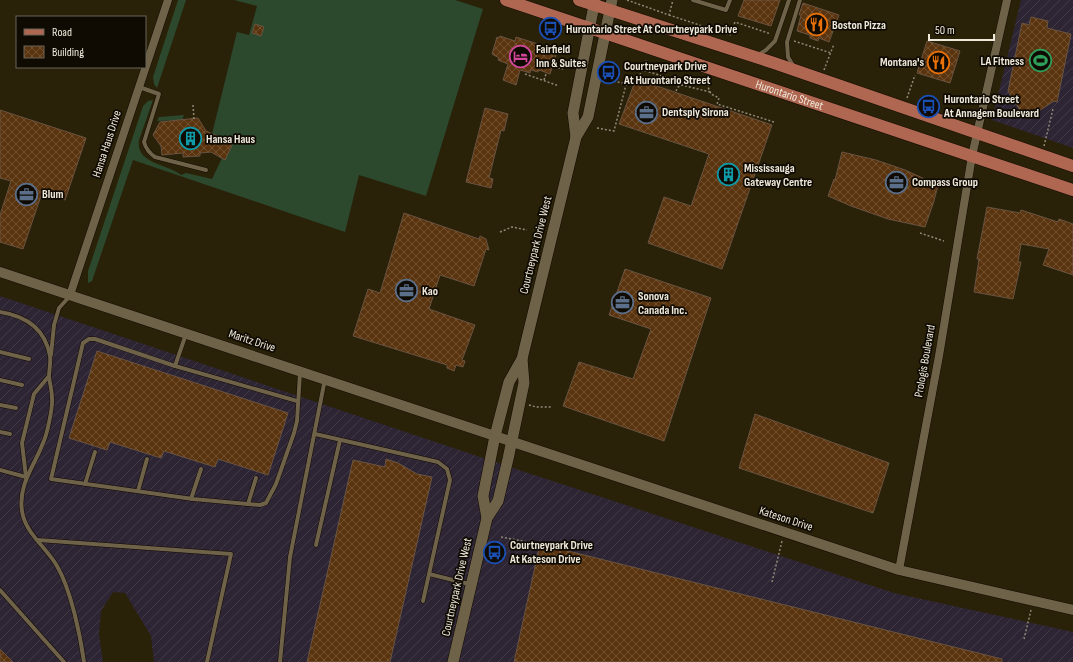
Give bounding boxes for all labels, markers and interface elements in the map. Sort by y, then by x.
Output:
restaurant icon: Boston Pizza [804,12,830,38]
legend [16,16,146,68]
bus stop icon: Hurontario Street At Courtneypark Drive [538,16,564,42]
scale bar [929,16,994,42]
place label: Boston Pizza [832,18,886,33]
place label: Hurontario Street At Courtneypark Drive [566,22,737,37]
text: 50 m [935,23,955,38]
text: Road [52,25,72,40]
place label: Fairfield Inn & Suites [536,42,587,71]
hotel icon: Fairfield Inn & Suites [507,43,533,69]
text: Building [52,45,84,60]
sports icon: LA Fitness [1027,48,1053,74]
restaurant icon: Montana's [926,49,952,75]
place label: LA Fitness [981,54,1024,69]
place label: Montana's [880,55,924,70]
place label: Courtneypark Drive At Hurontario Street [623,59,711,88]
bus stop icon: Courtneypark Drive At Hurontario Street [596,60,622,86]
street label: Hurontario Street [754,77,826,113]
place label: Hurontario Street At Annagem Boulevard [943,92,1039,121]
bus stop icon: Hurontario Street At Annagem Boulevard [915,93,941,119]
office icon: Dentsply Sirona [634,99,660,125]
place label: Dentsply Sirona [662,105,729,120]
street label: Hansa Haus Drive [89,108,125,179]
building icon: Hansa Haus [177,126,203,152]
place label: Hansa Haus [206,132,256,147]
place label: Mississauga Gateway Centre [744,161,812,190]
building icon: Mississauga Gateway Centre [715,162,741,188]
office icon: Compass Group [884,169,910,195]
place label: Compass Group [912,175,978,190]
office icon: Blum [13,181,39,207]
place label: Blum [42,187,63,202]
street label: Courtneypark Drive West [517,194,555,295]
office icon: Kao [394,278,420,304]
place label: Kao [422,284,438,299]
place label: Sonova Canada Inc. [638,289,687,318]
office icon: Sonova Canada Inc. [609,290,635,316]
street label: Prologis Boulevard [911,324,939,398]
street label: Maritz Drive [227,326,277,356]
street label: Kateson Drive [757,503,815,535]
street label: Courtneypark Drive West [438,536,476,638]
place label: Courtneypark Drive At Kateson Drive [509,538,593,567]
bus stop icon: Courtneypark Drive At Kateson Drive [481,539,507,565]

